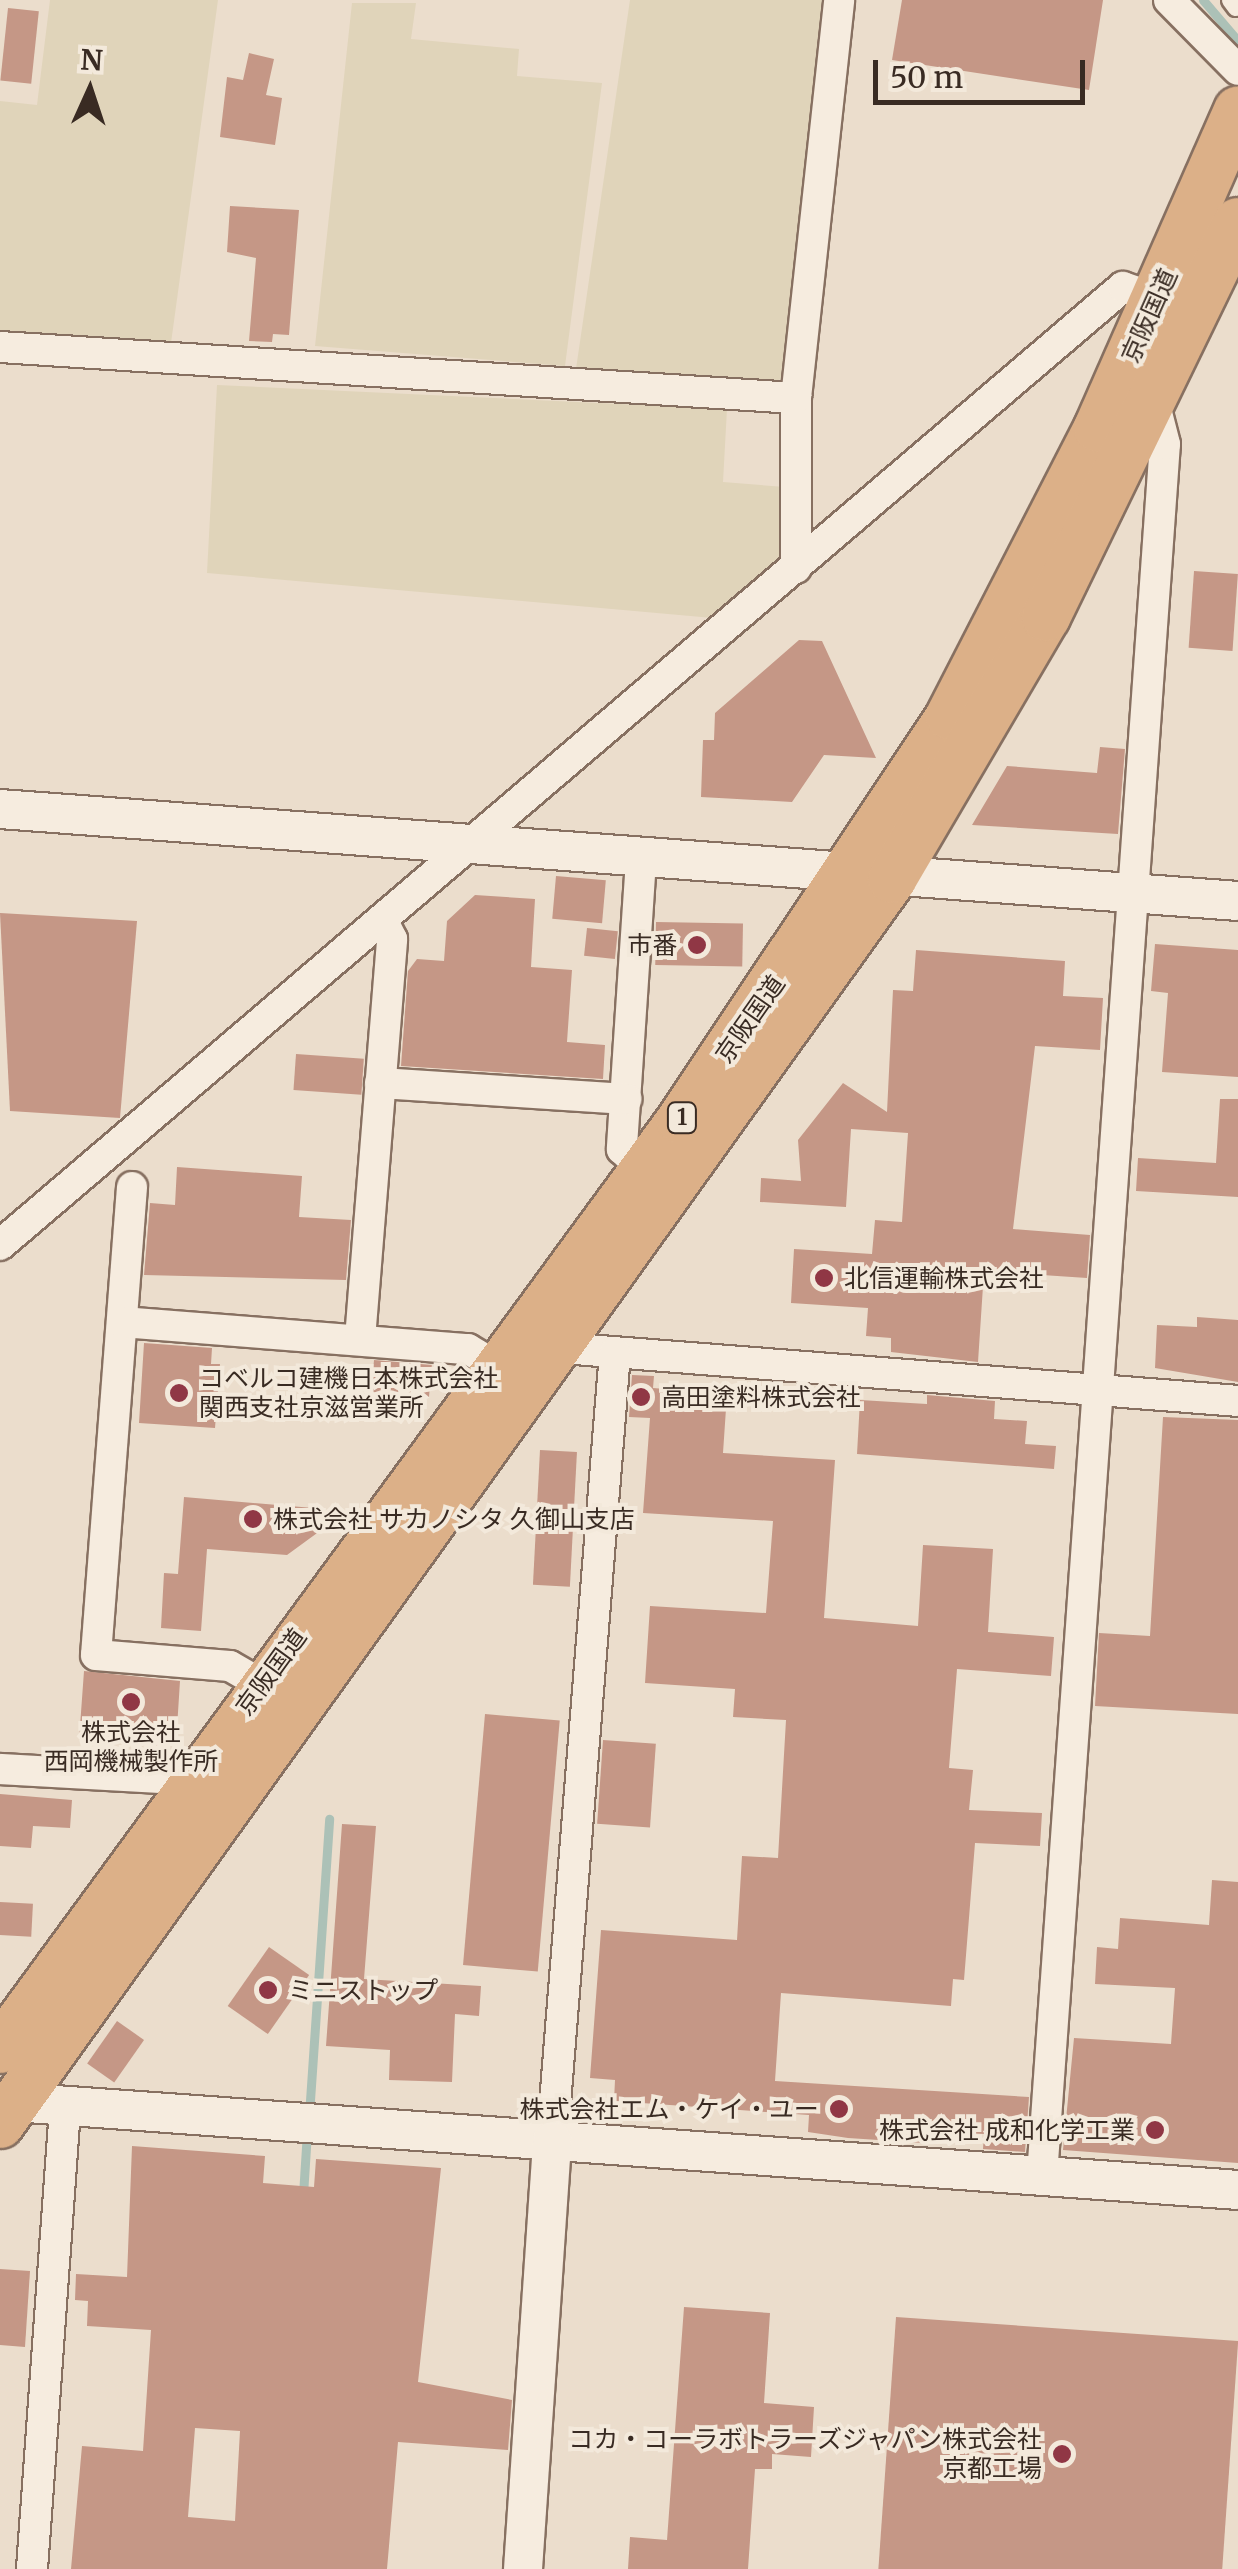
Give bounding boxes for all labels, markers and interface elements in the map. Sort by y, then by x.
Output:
north arrow [40,40,140,140]
scale bar [878,40,1090,102]
text: N [80,41,104,79]
text: 50 m [890,58,963,96]
street label: 京阪国道 [1115,264,1183,368]
place label: 市番 [627,930,677,960]
marker: 市番 [686,934,708,956]
street label: 京阪国道 [709,969,791,1069]
road number: 1 [664,1101,700,1135]
place label: 北信運輸株式会社 [844,1263,1044,1293]
marker: 北信運輸株式会社 [813,1267,835,1289]
place label: コベルコ建機日本株式会社 関西支社京滋営業所 [199,1364,499,1423]
marker: コベルコ建機日本株式会社 関西支社京滋営業所 [168,1382,190,1404]
place label: 高田塗料株式会社 [661,1382,861,1412]
marker: 高田塗料株式会社 [630,1386,652,1408]
place label: 株式会社 サカノシタ 久御山支店 [273,1504,635,1534]
marker: 株式会社 サカノシタ 久御山支店 [242,1508,264,1530]
street label: 京阪国道 [229,1623,313,1721]
marker: 株式会社 西岡機械製作所 [120,1691,142,1713]
place label: 株式会社 西岡機械製作所 [44,1718,218,1777]
place label: ミニストップ [288,1975,438,2005]
marker: ミニストップ [257,1979,279,2001]
place label: 株式会社エム・ケイ・ユー [519,2094,819,2124]
marker: 株式会社エム・ケイ・ユー [828,2098,850,2120]
place label: 株式会社 成和化学工業 [879,2115,1135,2145]
marker: 株式会社 成和化学工業 [1144,2119,1166,2141]
place label: コカ・コーラボトラーズジャパン株式会社 京都工場 [567,2425,1042,2484]
marker: コカ・コーラボトラーズジャパン株式会社 京都工場 [1051,2443,1073,2465]

